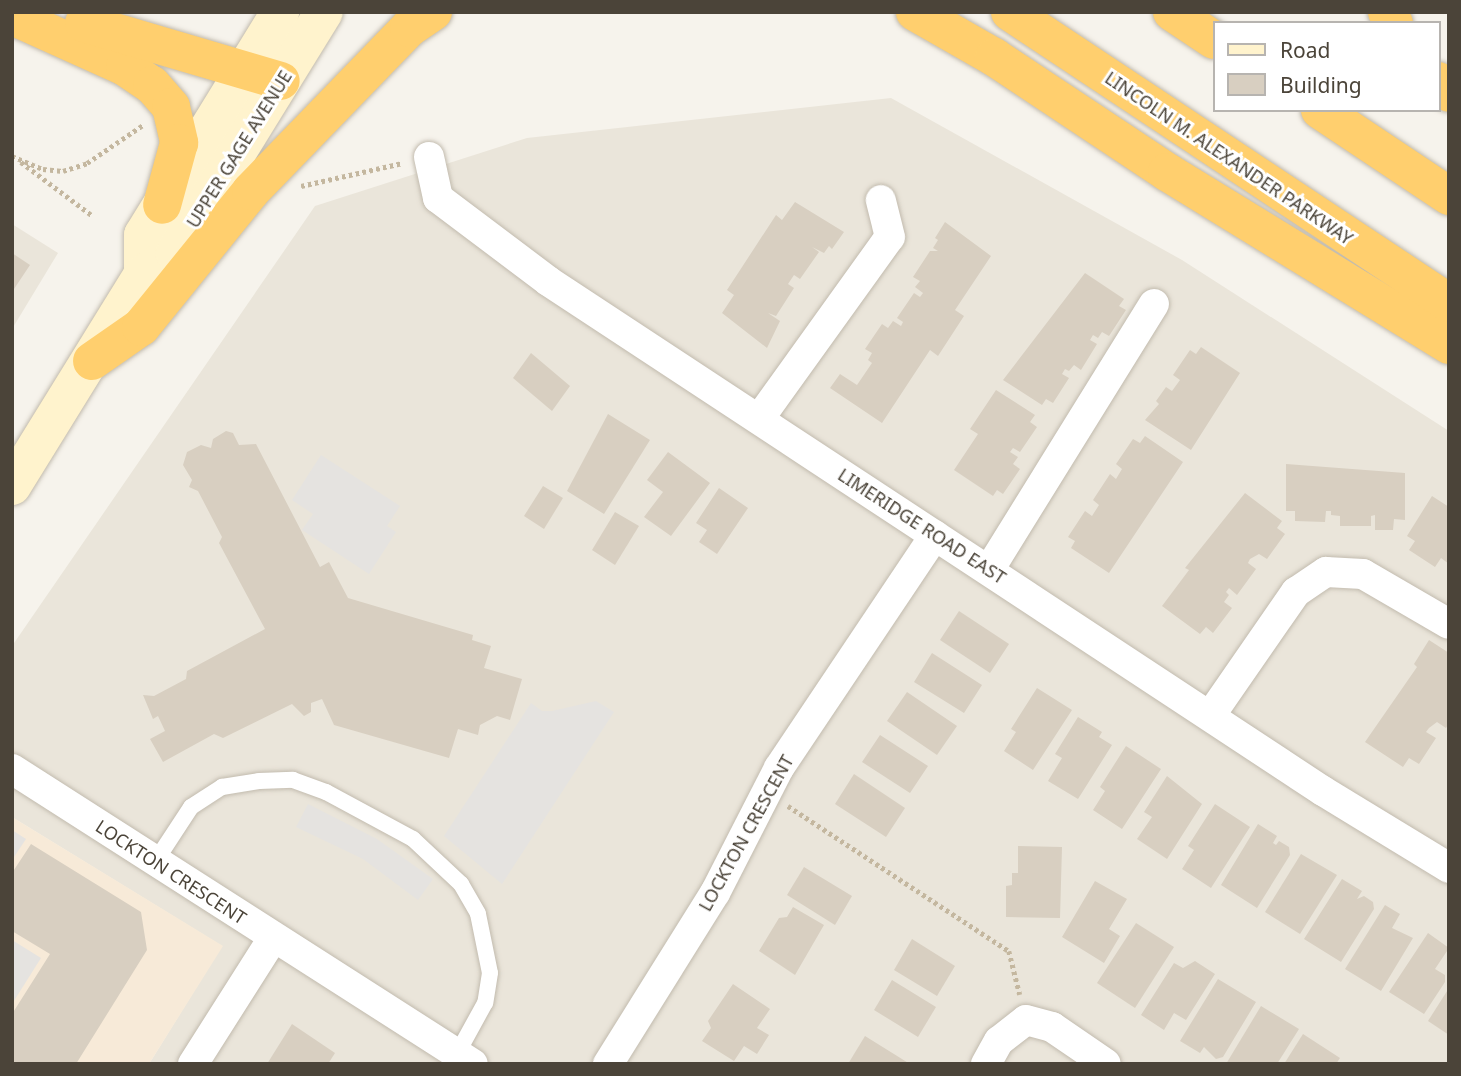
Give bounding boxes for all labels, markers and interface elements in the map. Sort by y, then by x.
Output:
legend [1212,21,1440,112]
text: Road [1280,36,1330,64]
street label: UPPER GAGE AVENUE [182,66,296,232]
street label: LINCOLN M. ALEXANDER PARKWAY [1101,67,1357,249]
text: Building [1280,71,1362,99]
street label: LIMERIDGE ROAD EAST [834,464,1010,588]
street label: LOCKTON CRESCENT [694,751,798,915]
street label: LOCKTON CRESCENT [92,815,250,929]

